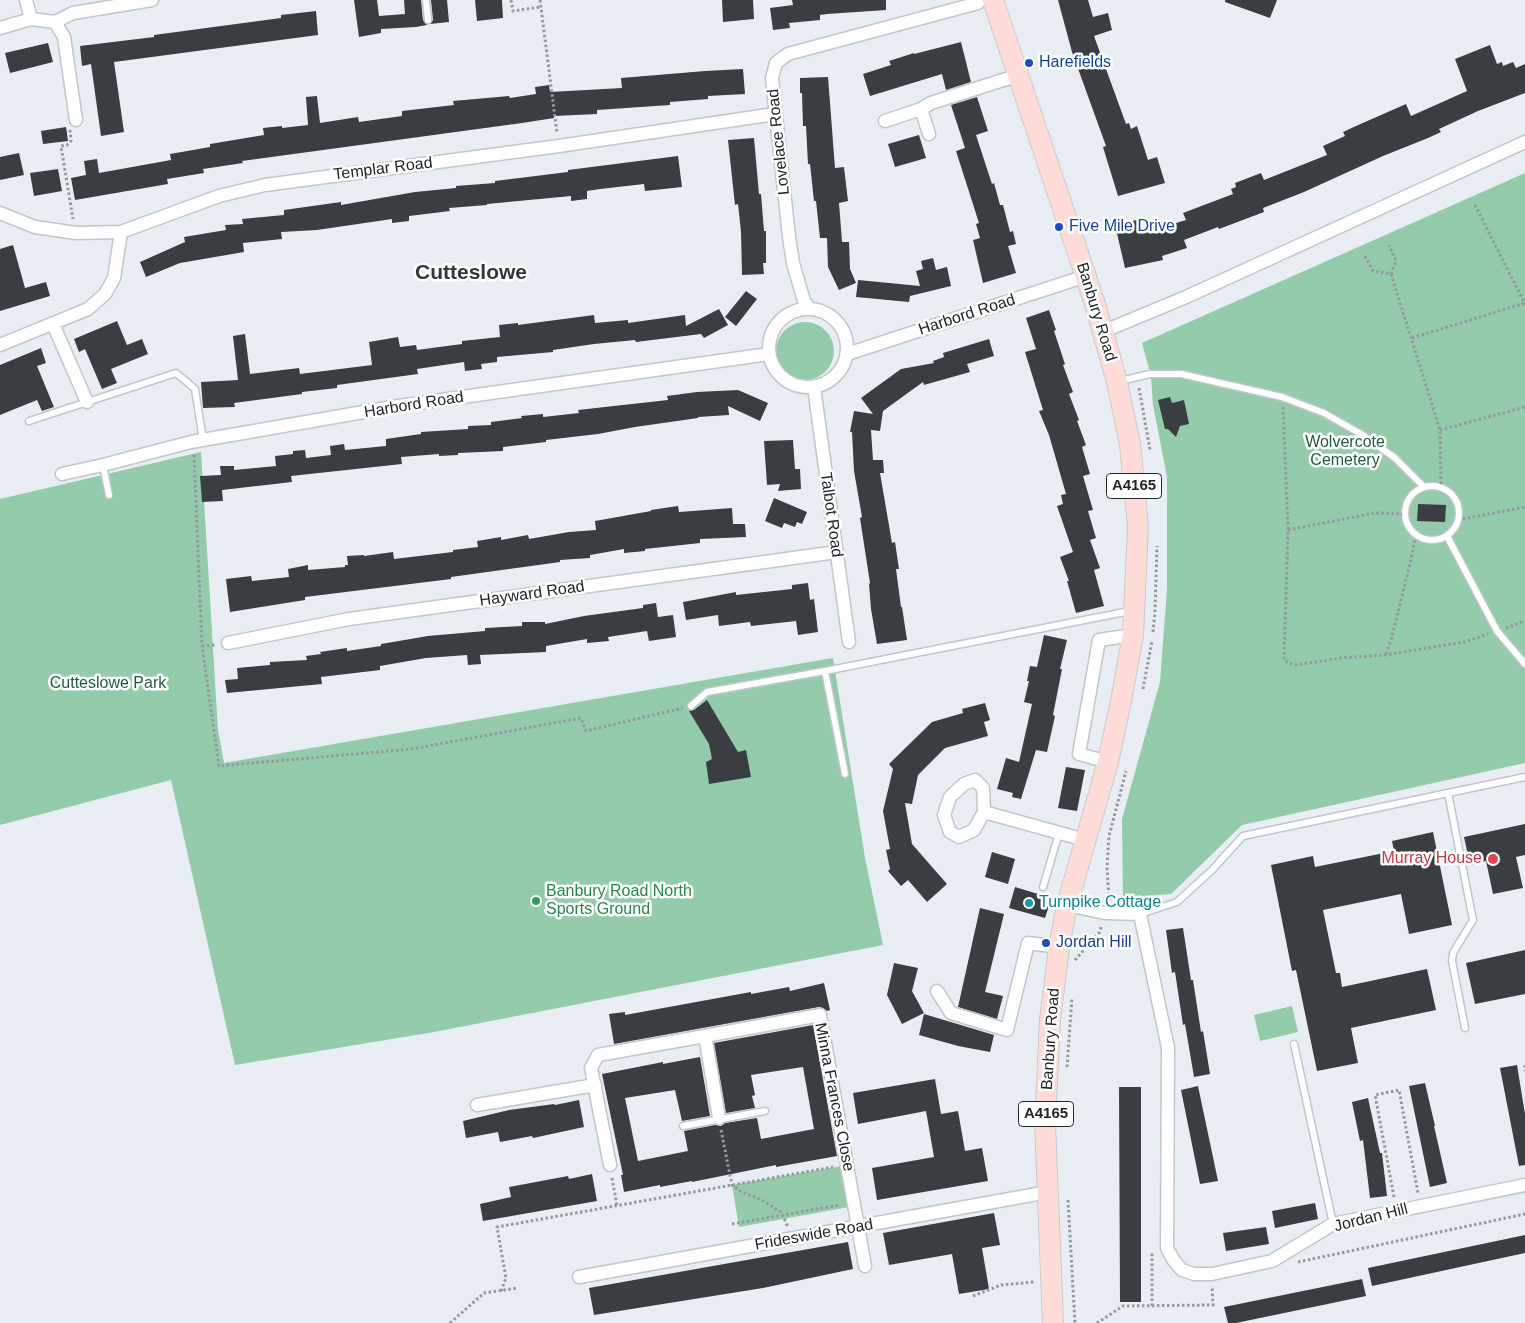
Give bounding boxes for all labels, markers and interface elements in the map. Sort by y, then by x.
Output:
place label: Harefields [1039,53,1111,73]
marker: Harefields [1023,57,1035,69]
street label: Lovelace Road [764,88,794,196]
street label: Templar Road [332,153,434,185]
place label: Five Mile Drive [1069,217,1175,237]
marker: Five Mile Drive [1053,221,1065,233]
district label: Cutteslowe [415,260,527,286]
street label: Banbury Road [1072,260,1120,364]
street label: Harbord Road [916,290,1018,340]
street label: Harbord Road [363,388,465,422]
park label: Wolvercote Cemetery [1305,433,1385,471]
street label: Talbot Road [816,471,846,559]
road number: A4165 [1106,474,1162,498]
street label: Hayward Road [478,577,586,611]
park label: Cutteslowe Park [50,674,166,694]
place label: Murray House [1382,849,1482,869]
marker: Murray House [1486,852,1500,866]
place label: Banbury Road North Sports Ground [546,882,692,920]
place label: Turnpike Cottage [1039,893,1161,913]
marker: Banbury Road North Sports Ground [530,895,542,907]
marker: Turnpike Cottage [1023,897,1035,909]
place label: Jordan Hill [1056,933,1132,953]
marker: Jordan Hill [1040,937,1052,949]
street label: Banbury Road [1038,987,1064,1091]
street label: Minna Frances Close [810,1021,858,1173]
road number: A4165 [1018,1102,1074,1126]
street label: Jordan Hill [1332,1200,1410,1236]
street label: Frideswide Road [753,1215,875,1255]

